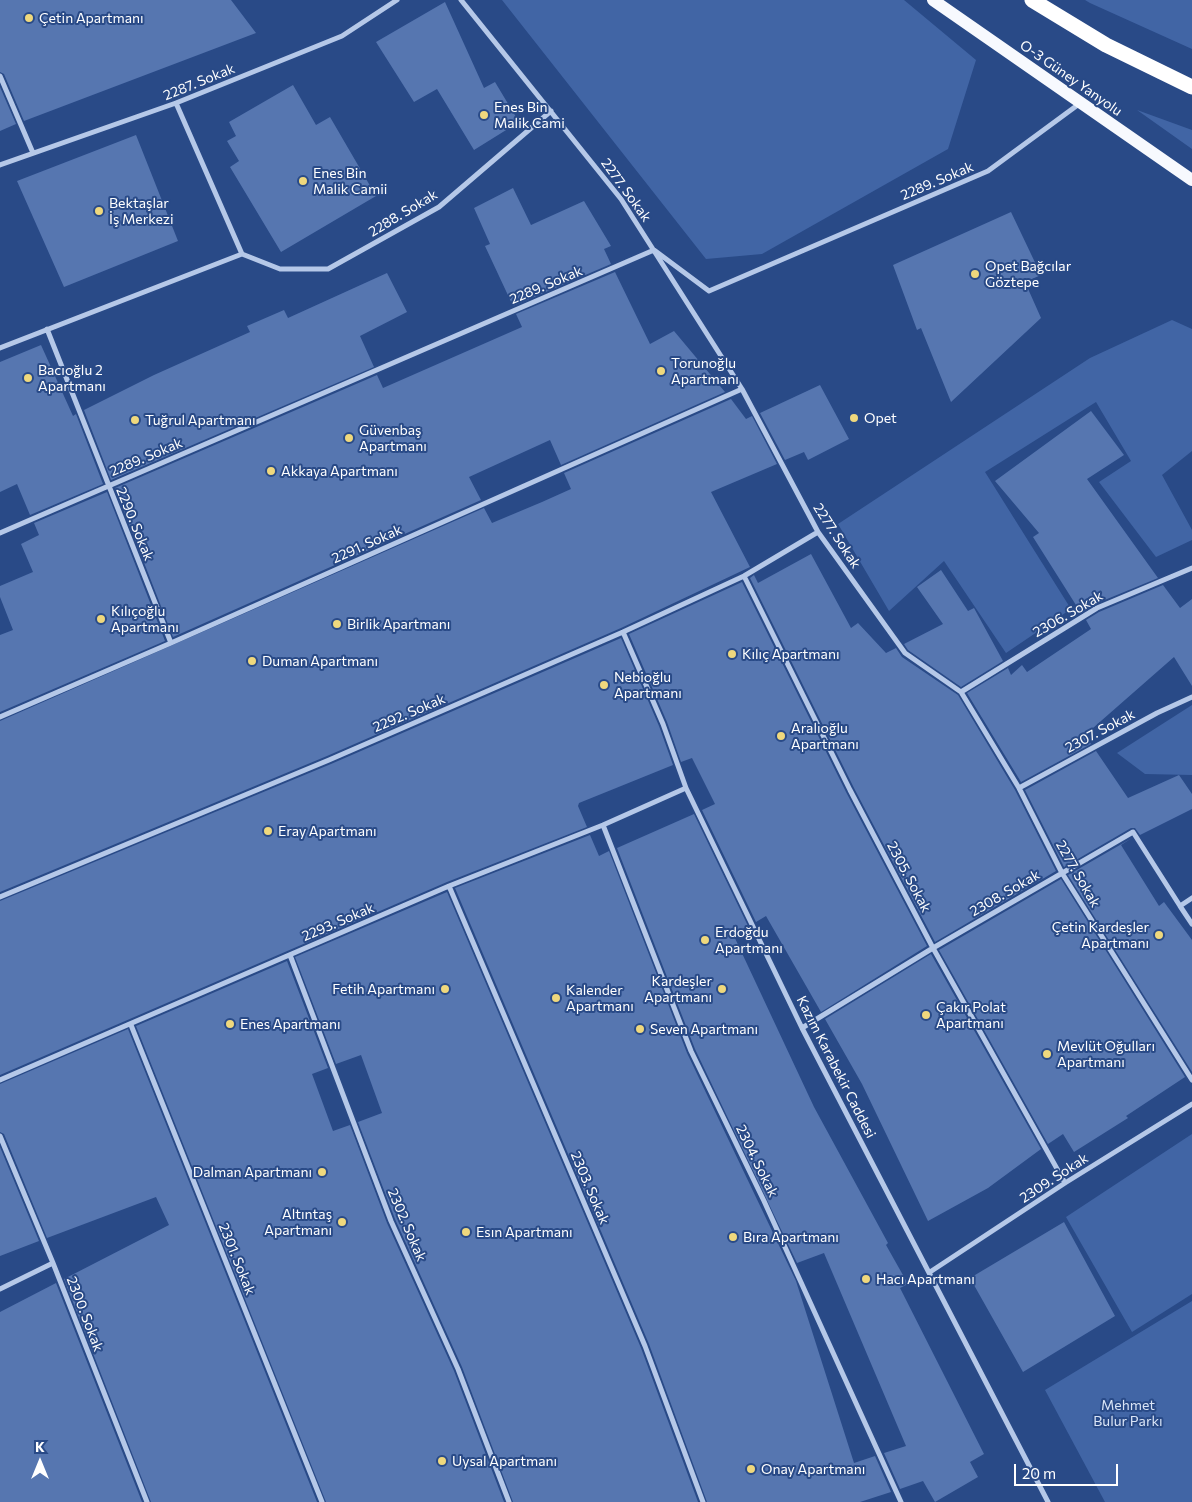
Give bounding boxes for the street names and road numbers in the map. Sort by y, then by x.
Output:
street label: O-3 Güney Yanyolu [1017,36,1125,120]
street label: 2287. Sokak [161,60,237,104]
street label: 2277. Sokak [597,155,655,225]
street label: 2289. Sokak [898,158,976,204]
street label: 2288. Sokak [366,186,440,240]
street label: 2289. Sokak [507,262,585,308]
street label: 2289. Sokak [107,434,185,480]
street label: 2290. Sokak [113,485,157,563]
street label: 2277. Sokak [810,500,864,572]
street label: 2291. Sokak [329,521,405,567]
street label: 2306. Sokak [1030,587,1106,641]
street label: 2292. Sokak [370,690,448,736]
street label: 2307. Sokak [1062,706,1138,756]
street label: 2277. Sokak [1052,838,1104,910]
street label: 2305. Sokak [883,839,935,915]
street label: 2308. Sokak [967,866,1043,920]
street label: 2293. Sokak [299,899,377,945]
street label: Kazım Karabekir Caddesi [793,993,879,1141]
street label: 2304. Sokak [732,1122,782,1200]
street label: 2303. Sokak [567,1149,613,1227]
street label: 2309. Sokak [1017,1150,1091,1206]
street label: 2302. Sokak [384,1186,430,1264]
street label: 2301. Sokak [215,1221,259,1297]
street label: 2300. Sokak [63,1274,107,1354]

